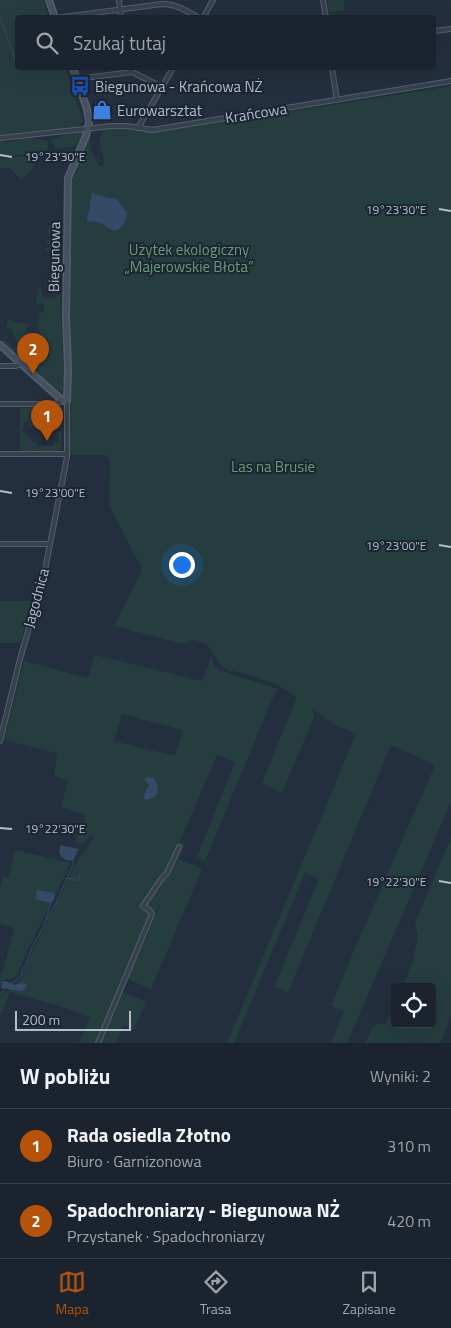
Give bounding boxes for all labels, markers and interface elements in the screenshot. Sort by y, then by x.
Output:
search box [15,15,436,70]
text: Szukaj tutaj [73,28,166,57]
icon: search [33,29,61,57]
bus stop icon: Biegunowa - Krańcowa NŻ [69,75,91,97]
place label: Biegunowa - Krańcowa NŻ [95,75,263,98]
street label: Krańcowa [223,97,289,129]
shop icon: Eurowarsztat [91,99,113,121]
place label: Eurowarsztat [117,99,203,122]
text: 19°23'30"E [25,147,86,166]
text: 19°23'30"E [366,200,427,219]
street label: Biegunowa [42,221,66,292]
park label: Użytek ekologiczny „Majerowskie Błota” [124,238,254,278]
pin: 2 [17,333,49,374]
pin: 1 [31,400,63,441]
park label: Las na Brusie [231,455,315,478]
text: 19°23'00"E [25,483,86,502]
text: 19°23'00"E [366,536,427,555]
your location [169,552,195,578]
street label: Jagodnica [17,565,55,630]
text: 19°22'30"E [25,819,86,838]
text: 19°22'30"E [366,872,427,891]
map controls [391,983,436,1028]
button: locate [391,983,436,1028]
scale bar [15,1008,131,1031]
text: 200 m [22,1009,60,1030]
text: W pobliżu [20,1060,110,1092]
text: Wyniki: 2 [370,1064,431,1088]
text: Rada osiedla Złotno [67,1120,231,1149]
text: 1 [32,1134,40,1158]
text: 310 m [387,1134,431,1158]
text: Biuro · Garnizonowa [67,1149,201,1173]
text: Spadochroniarzy - Biegunowa NŻ [67,1195,340,1224]
text: 2 [32,1209,40,1233]
text: 420 m [387,1209,431,1233]
text: Przystanek · Spadochroniarzy [67,1224,265,1248]
tab: Mapa [56,1268,89,1319]
tab: Trasa [200,1268,231,1319]
tab: Zapisane [342,1268,395,1319]

